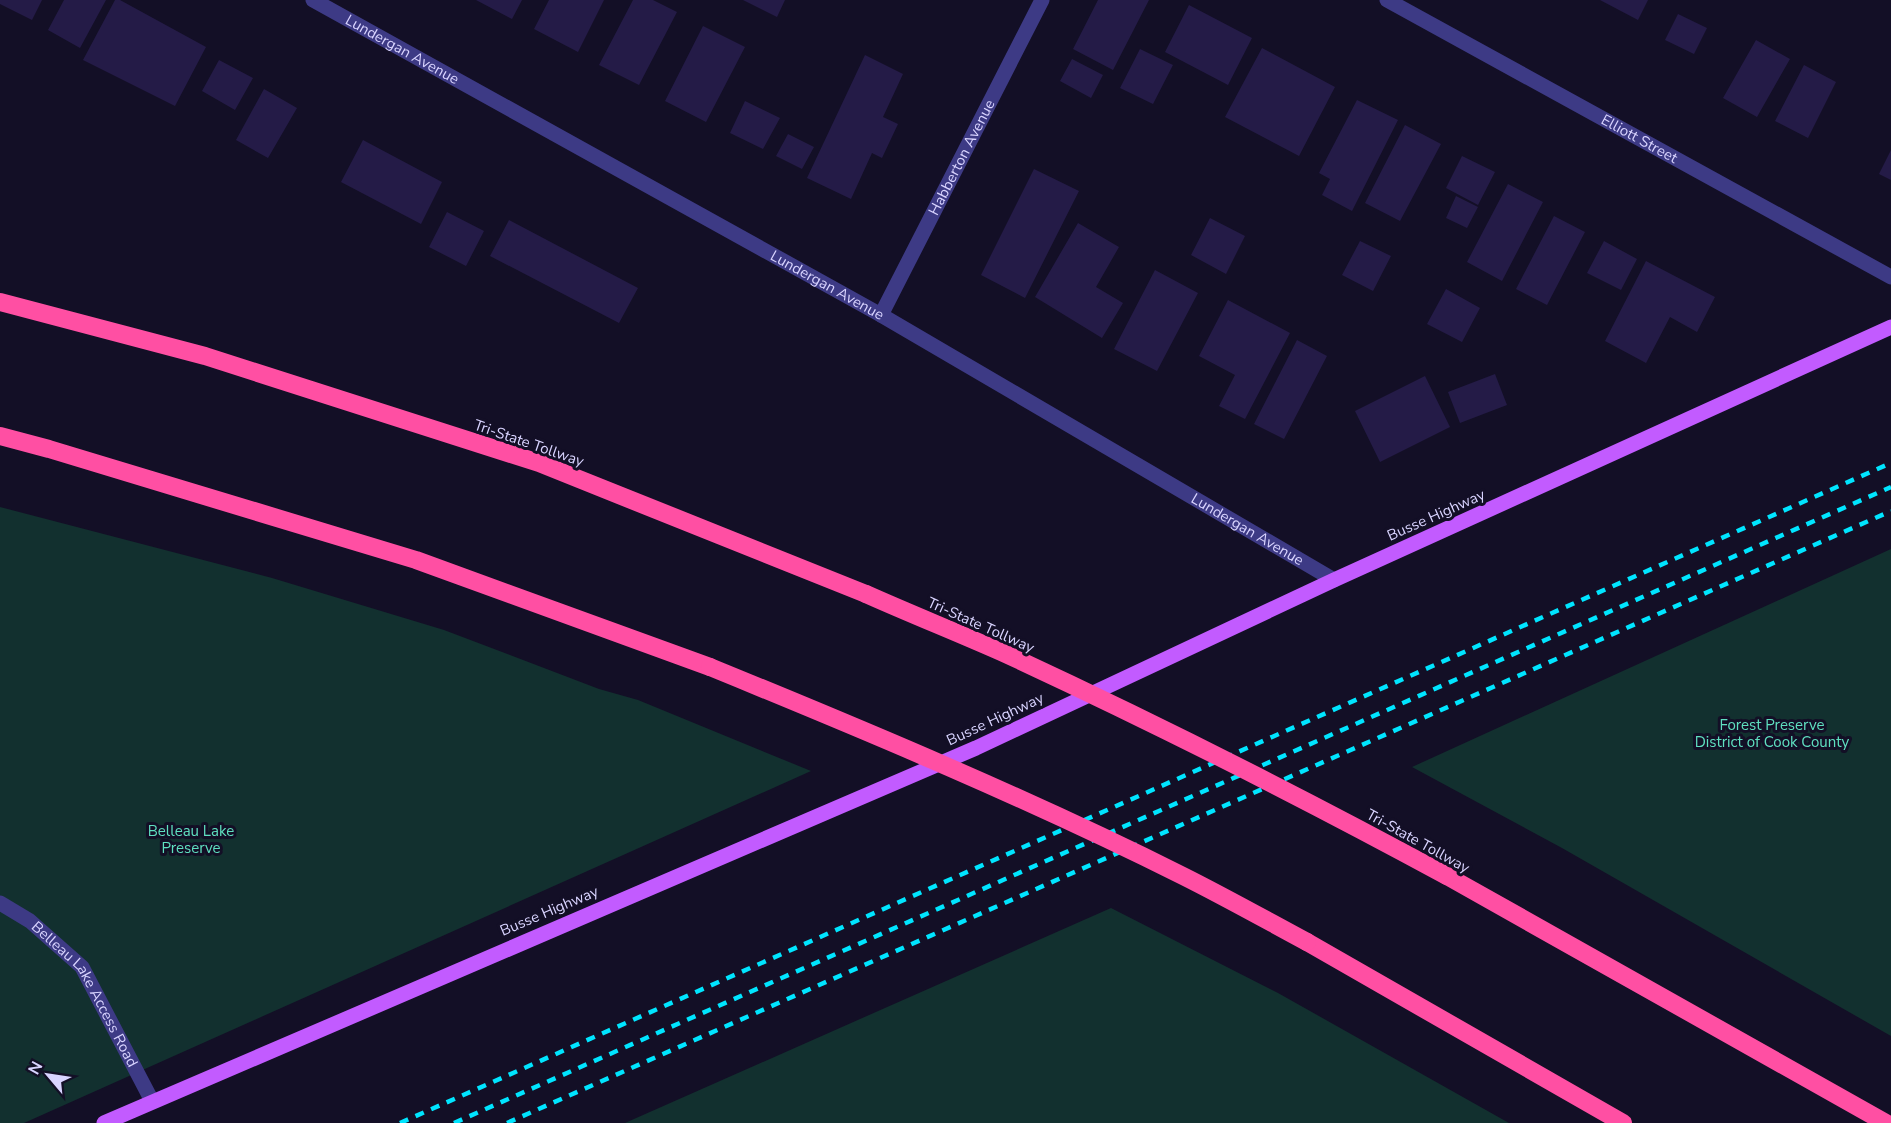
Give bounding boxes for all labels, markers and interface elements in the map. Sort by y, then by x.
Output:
street label: Lundergan Avenue [342,10,463,89]
street label: Habberton Avenue [924,96,1000,219]
street label: Elliott Street [1598,110,1682,168]
street label: Lundergan Avenue [767,246,888,325]
street label: Tri-State Tollway [471,415,587,471]
street label: Busse Highway [1384,484,1488,545]
street label: Lundergan Avenue [1187,489,1307,570]
street label: Tri-State Tollway [924,592,1038,658]
street label: Busse Highway [943,688,1047,750]
park label: Forest Preserve District of Cook County [1695,715,1850,752]
street label: Tri-State Tollway [1363,804,1473,878]
park label: Belleau Lake Preserve [148,821,234,858]
street label: Busse Highway [497,881,601,941]
street label: Belleau Lake Access Road [27,917,143,1071]
north arrow [18,1045,78,1105]
text: N [23,1058,48,1079]

